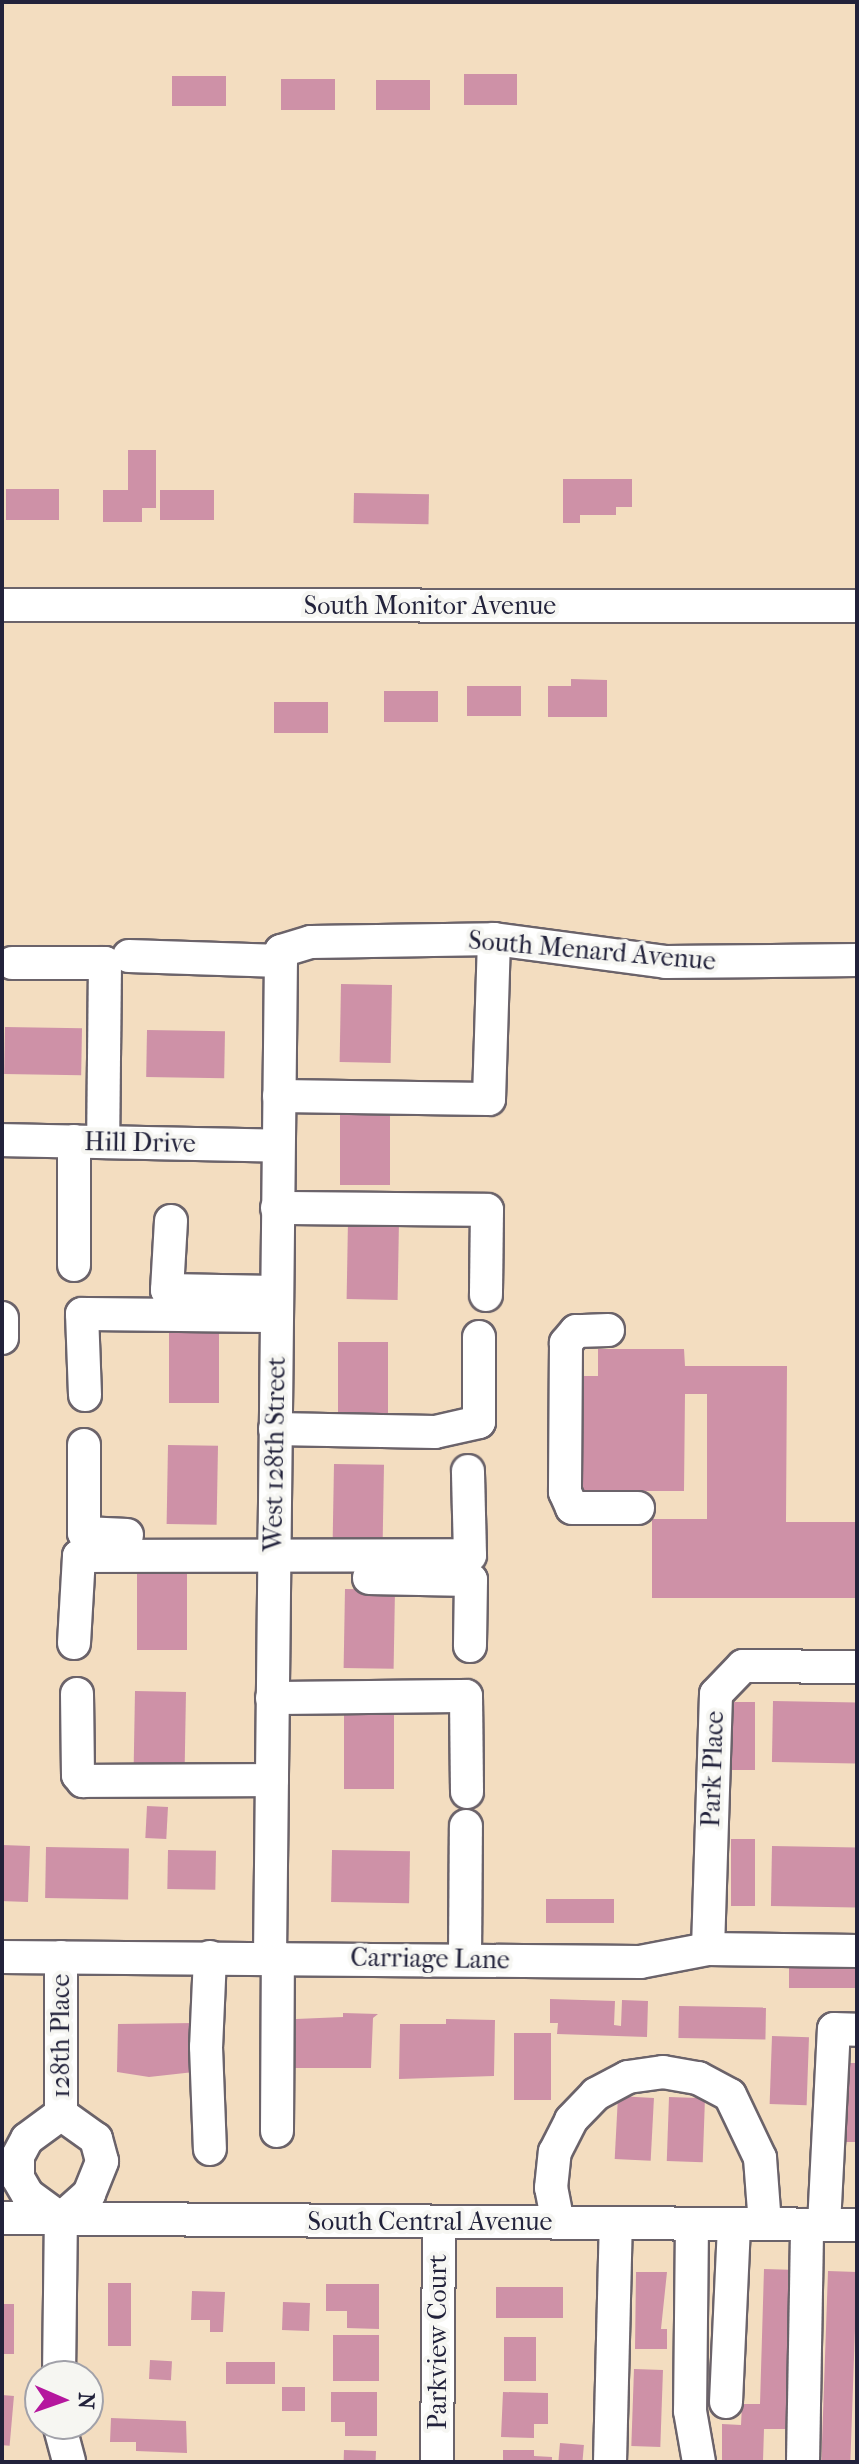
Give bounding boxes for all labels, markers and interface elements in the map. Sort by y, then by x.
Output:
street label: South Monitor Avenue [304,590,556,622]
street label: South Menard Avenue [467,925,717,977]
street label: Hill Drive [84,1126,196,1160]
street label: West 128th Street [258,1356,292,1552]
street label: Park Place [695,1710,731,1828]
street label: Carriage Lane [350,1942,510,1976]
street label: 128th Place [45,1974,77,2098]
street label: South Central Avenue [308,2206,552,2238]
street label: Parkview Court [422,2254,454,2430]
north arrow [24,2360,104,2440]
text: N [73,2392,99,2410]

